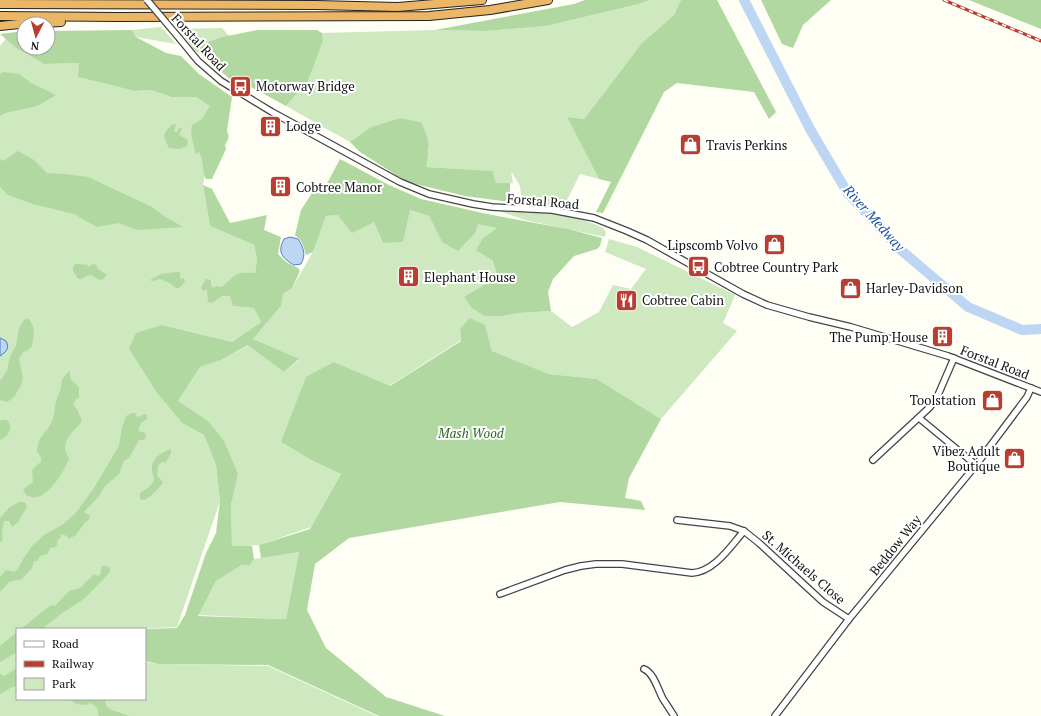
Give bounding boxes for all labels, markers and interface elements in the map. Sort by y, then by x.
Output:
street label: Forstal Road [168,9,230,75]
north arrow [16,16,56,56]
text: N [29,38,40,53]
bus stop icon: Motorway Bridge [227,73,253,99]
place label: Motorway Bridge [256,77,355,95]
building icon: Lodge [258,113,284,139]
place label: Lodge [286,117,321,135]
shop icon: Travis Perkins [677,132,703,158]
place label: Travis Perkins [706,136,787,154]
building icon: Cobtree Manor [268,174,294,200]
place label: Cobtree Manor [296,178,382,196]
water label: River Medway [839,180,910,255]
street label: Forstal Road [506,189,580,213]
shop icon: Lipscomb Volvo [761,232,787,258]
place label: Lipscomb Volvo [668,236,758,254]
bus stop icon: Cobtree Country Park [686,254,712,280]
place label: Cobtree Country Park [714,258,839,276]
building icon: Elephant House [395,264,421,290]
place label: Elephant House [424,268,516,286]
shop icon: Harley-Davidson [838,275,864,301]
place label: Harley-Davidson [866,279,963,297]
restaurant icon: Cobtree Cabin [613,287,639,313]
place label: Cobtree Cabin [642,291,724,309]
building icon: The Pump House [930,324,956,350]
place label: The Pump House [829,328,928,346]
street label: Forstal Road [958,341,1032,383]
shop icon: Toolstation [979,387,1005,413]
place label: Toolstation [910,391,976,409]
park label: Mash Wood [437,424,505,442]
place label: Vibez Adult Boutique [932,442,1000,475]
shop icon: Vibez Adult Boutique [1002,445,1028,471]
street label: Beddow Way [865,511,925,579]
street label: St. Michaels Close [759,526,849,608]
legend [16,628,146,700]
text: Road [52,636,79,651]
text: Railway [52,656,95,671]
text: Park [52,676,77,691]

